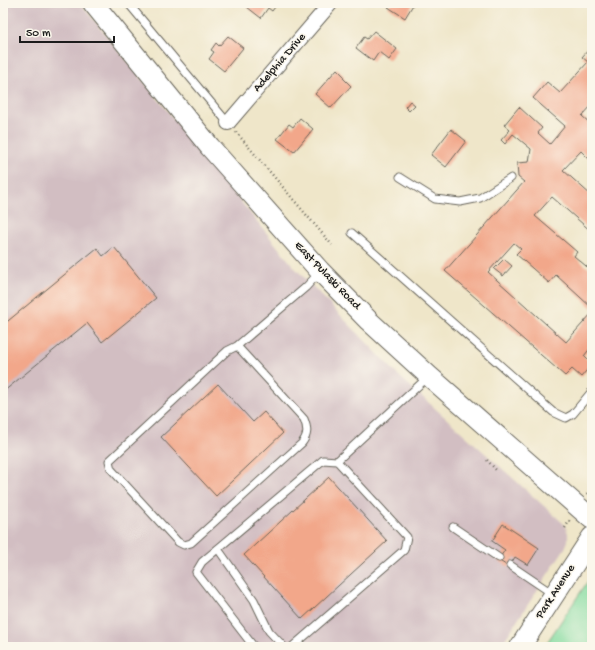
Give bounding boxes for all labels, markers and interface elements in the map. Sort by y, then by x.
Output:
scale bar [20,18,114,44]
text: 50 m [26,27,51,41]
street label: Adelphia Drive [251,30,310,95]
street label: East Pulaski Road [291,239,364,314]
street label: Park Avenue [533,562,579,623]

